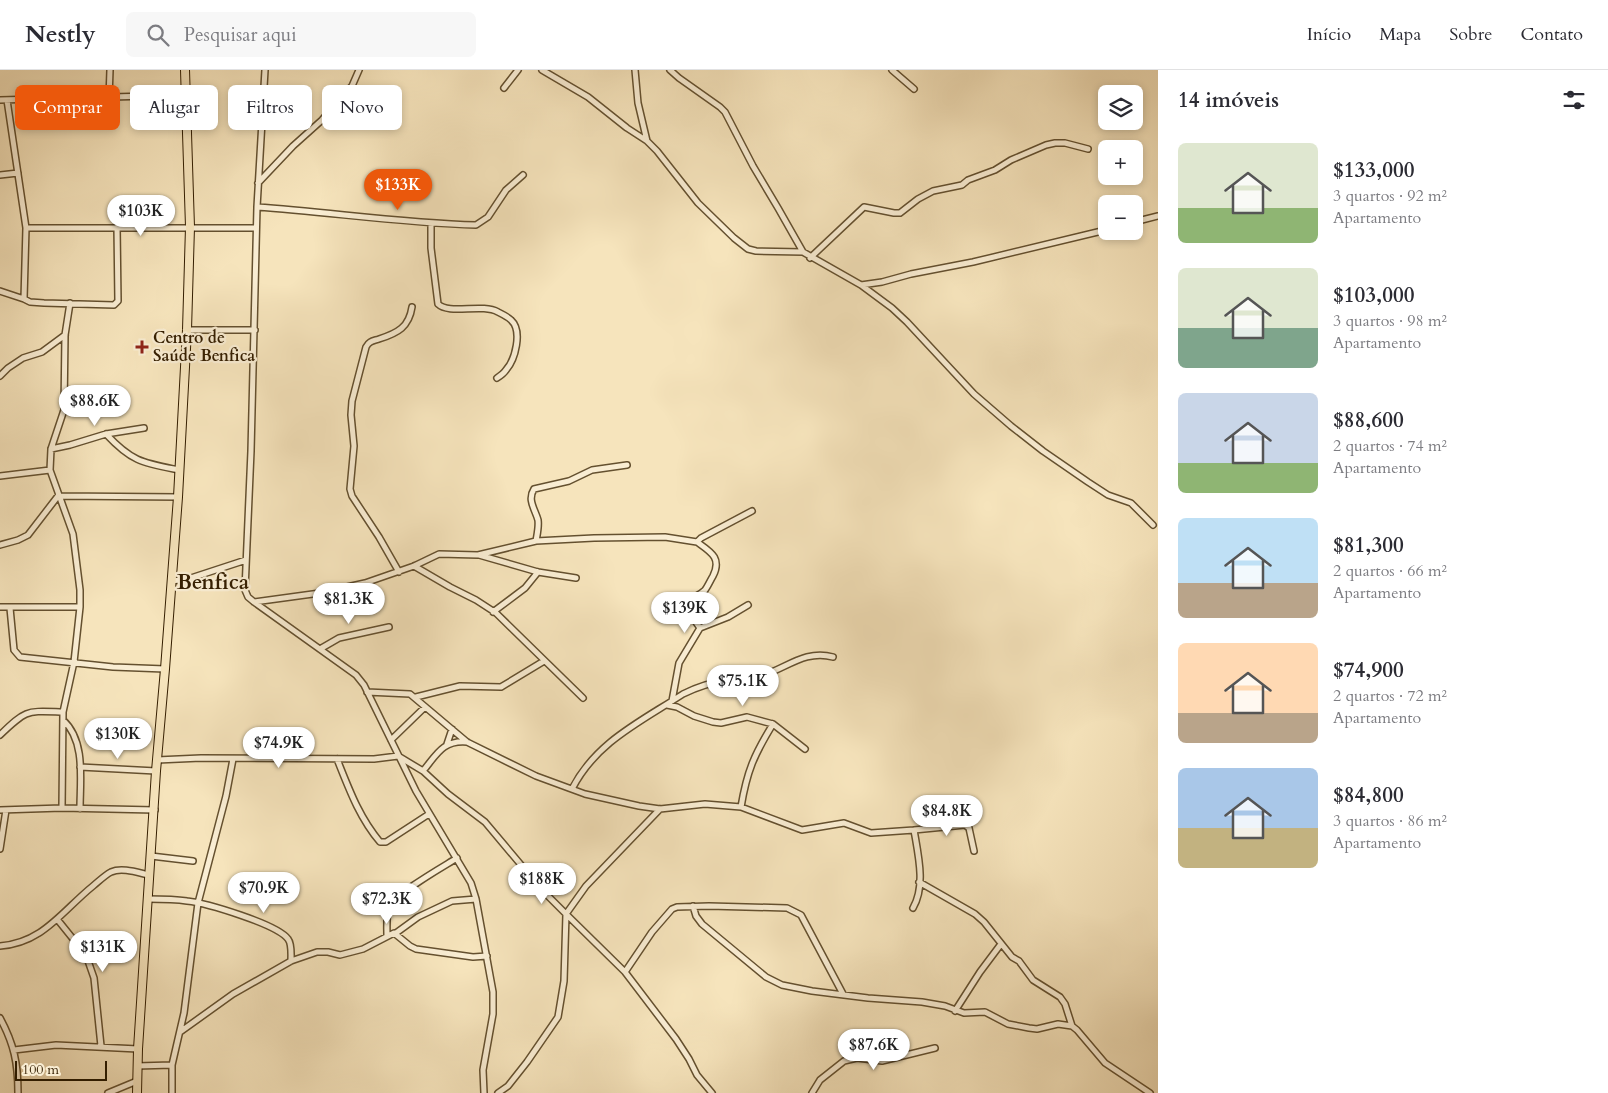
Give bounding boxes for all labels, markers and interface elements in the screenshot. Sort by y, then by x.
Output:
search box [126,12,476,57]
text: Nestly [25,18,96,51]
icon: search [144,21,172,49]
text: Pesquisar aqui [184,22,297,48]
text: Início [1307,22,1351,47]
text: Mapa [1379,22,1421,47]
text: Sobre [1449,22,1492,47]
text: Contato [1520,22,1583,47]
chip: Comprar [15,85,120,130]
chip: Alugar [130,85,218,130]
chip: Filtros [228,85,312,130]
chip: Novo [322,85,402,130]
map controls [1098,85,1143,240]
button: layers [1098,85,1143,130]
text: 14 imóveis [1178,86,1279,115]
icon: filters [1560,86,1588,114]
button: + [1098,140,1143,185]
text: $133,000 [1333,156,1414,185]
icon: home [1218,163,1278,223]
pin: $133K [363,168,433,211]
text: $133K [375,174,421,196]
text: 3 quartos · 92 m² [1333,185,1447,207]
pin: $103K [106,194,176,237]
button: − [1098,195,1143,240]
text: $103K [118,200,164,222]
text: Apartamento [1333,207,1421,229]
text: $103,000 [1333,281,1414,310]
icon: home [1218,288,1278,348]
text: 3 quartos · 98 m² [1333,310,1447,332]
place label: Centro de Saúde Benfica [153,327,255,367]
text: Apartamento [1333,332,1421,354]
marker: Centro de Saúde Benfica [135,340,149,354]
pin: $88.6K [54,384,136,427]
text: $88.6K [70,390,120,412]
text: $88,600 [1333,406,1404,435]
icon: home [1218,413,1278,473]
text: 2 quartos · 74 m² [1333,435,1447,457]
text: Apartamento [1333,457,1421,479]
text: $81,300 [1333,531,1404,560]
icon: home [1218,538,1278,598]
text: 2 quartos · 66 m² [1333,560,1447,582]
district label: Benfica [177,568,250,597]
pin: $81.3K [308,582,390,625]
text: Apartamento [1333,582,1421,604]
text: $81.3K [324,588,374,610]
pin: $139K [650,592,720,634]
text: $139K [662,597,708,619]
text: $74,900 [1333,656,1404,685]
icon: home [1218,663,1278,723]
pin: $75.1K [702,664,784,707]
text: $75.1K [718,670,768,692]
text: 2 quartos · 72 m² [1333,685,1447,707]
text: Apartamento [1333,707,1421,729]
pin: $130K [83,718,153,760]
text: $130K [95,723,141,745]
pin: $74.9K [238,726,320,769]
text: $74.9K [254,732,304,754]
text: $84,800 [1333,781,1404,810]
icon: home [1218,788,1278,848]
pin: $84.8K [906,794,988,837]
text: $84.8K [922,800,972,822]
text: 3 quartos · 86 m² [1333,810,1447,832]
text: Apartamento [1333,832,1421,854]
pin: $188K [507,862,577,905]
text: $188K [519,868,565,890]
pin: $70.9K [223,872,305,914]
text: $70.9K [239,877,289,899]
pin: $72.3K [346,882,428,925]
text: $72.3K [362,888,412,910]
pin: $131K [68,930,138,973]
text: $131K [80,936,126,958]
pin: $87.6K [833,1028,915,1071]
text: $87.6K [849,1034,899,1056]
scale bar [15,1058,108,1081]
text: 100 m [22,1060,59,1079]

